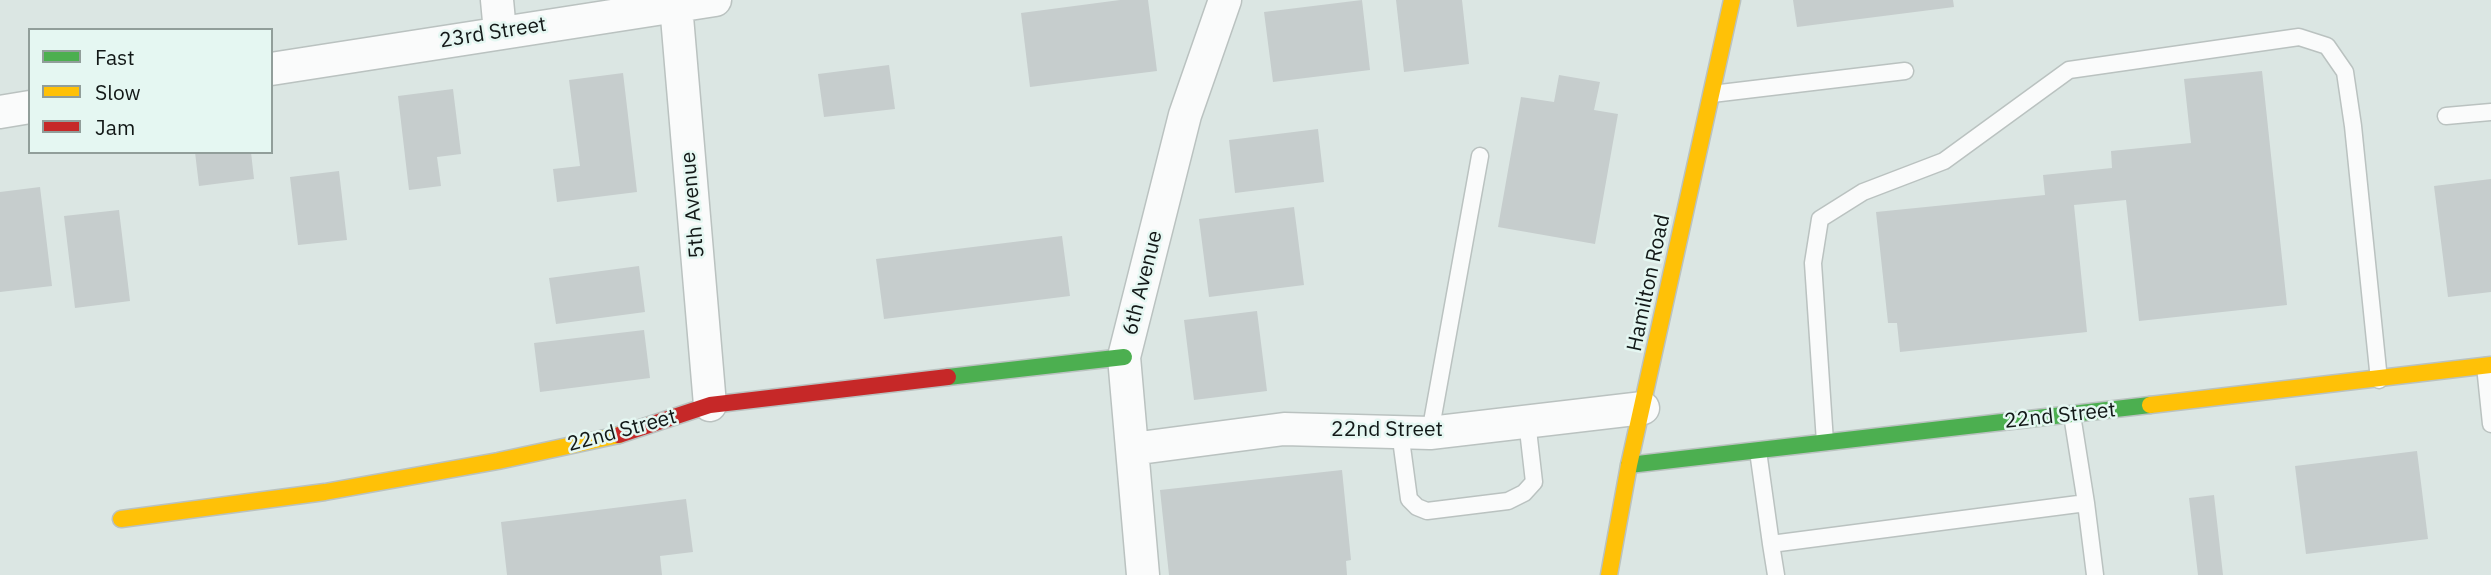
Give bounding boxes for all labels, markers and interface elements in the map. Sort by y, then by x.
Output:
street label: 23rd Street [438,12,548,54]
legend [28,28,273,154]
text: Fast [95,43,135,71]
text: Slow [95,78,141,106]
text: Jam [95,113,135,141]
street label: 5th Avenue [676,151,710,259]
street label: Hamilton Road [1622,212,1676,354]
street label: 6th Avenue [1118,228,1168,338]
street label: 22nd Street [2003,398,2117,434]
street label: 22nd Street [565,404,679,458]
street label: 22nd Street [1331,417,1443,443]

